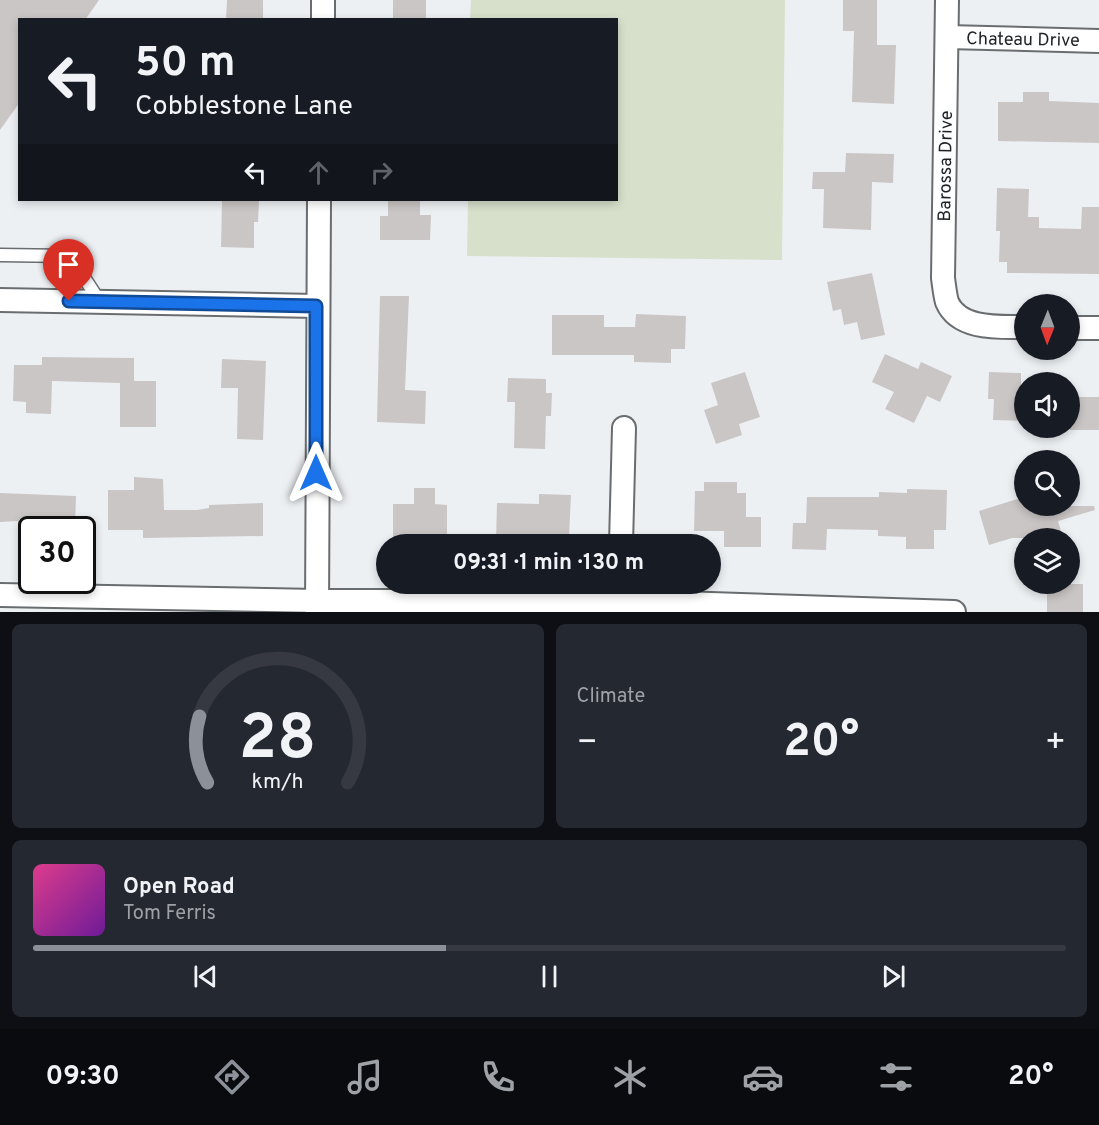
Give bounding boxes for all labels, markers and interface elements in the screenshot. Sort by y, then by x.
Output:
street label: Chateau Drive [966,28,1080,53]
text: 50 m [135,38,236,91]
icon: left [36,42,114,120]
text: Cobblestone Lane [135,90,353,124]
street label: Barossa Drive [934,110,959,222]
icon: left [239,156,272,189]
icon: ahead [302,156,335,189]
icon: right [365,156,398,189]
pin [43,239,94,301]
icon: arrive [52,248,85,281]
north arrow [1014,294,1080,360]
map controls [1014,294,1080,594]
button: sound [1014,372,1080,438]
position arrow [284,441,348,505]
button: search [1014,450,1080,516]
speed limit sign: 30 [18,516,96,594]
button: layers [1014,528,1080,594]
text: 09:31 · 1 min · 130 m [453,550,644,577]
text: Climate [577,684,645,710]
text: 28 [239,702,316,781]
text: 20° [783,715,859,772]
text: − [577,723,598,765]
text: + [1045,723,1066,765]
text: km/h [252,769,304,796]
text: Open Road [123,874,235,901]
text: Tom Ferris [123,901,216,927]
icon: previous [189,960,222,993]
icon: pause [533,960,566,993]
icon: next [877,960,910,993]
icon: directions [211,1056,253,1098]
icon: music [344,1056,386,1098]
icon: phone [477,1056,519,1098]
icon: climate [609,1056,651,1098]
icon: car [742,1056,784,1098]
icon: filters [875,1056,917,1098]
text: 09:30 [45,1060,120,1094]
text: 20° [1008,1060,1054,1094]

